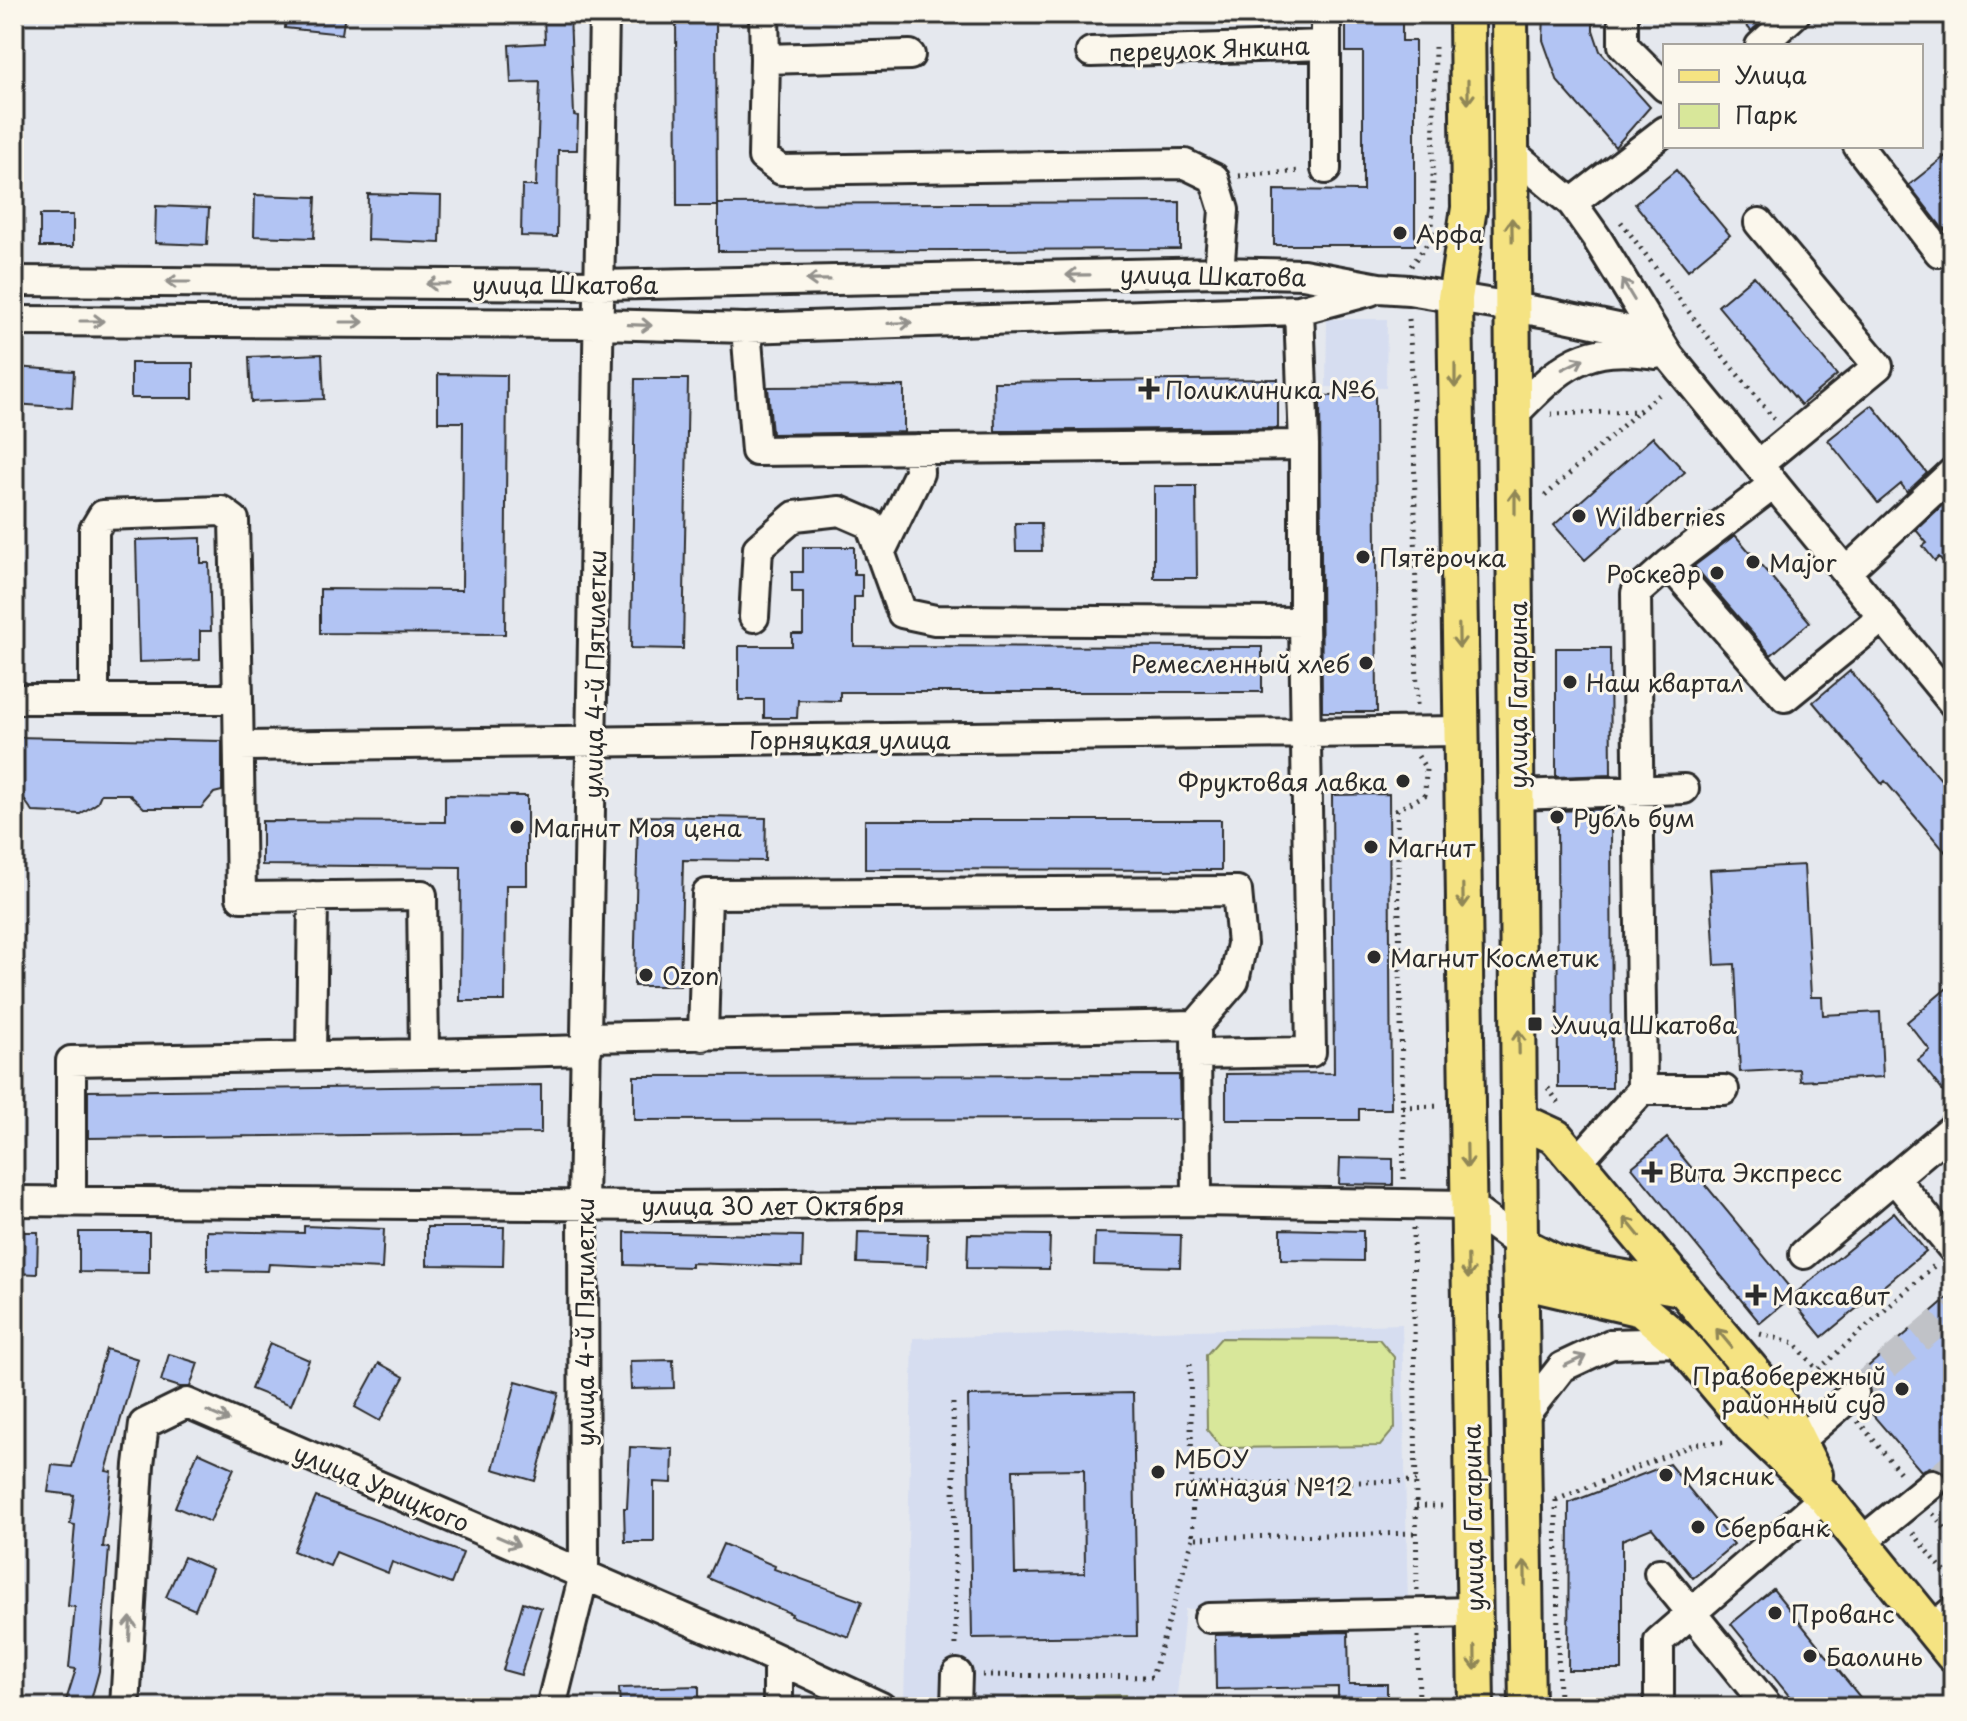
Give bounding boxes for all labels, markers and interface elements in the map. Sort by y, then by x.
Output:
street label: переулок Янкина [1108,26,1310,70]
legend [1663,44,1923,148]
text: Улица [1735,56,1807,92]
one-way arrow [1460,78,1476,105]
text: Парк [1735,96,1798,132]
place label: Арфа [1416,215,1484,251]
one-way arrow [1504,217,1520,244]
marker: Арфа [1391,224,1409,242]
street label: улица Шкатова [1120,255,1306,295]
street label: улица Шкатова [472,266,658,302]
one-way arrow [1065,267,1092,282]
one-way arrow [805,273,832,288]
one-way arrow [165,274,192,290]
one-way arrow [425,276,452,292]
one-way arrow [1620,279,1637,301]
one-way arrow [78,313,105,329]
one-way arrow [338,315,365,330]
one-way arrow [886,315,913,330]
one-way arrow [626,317,653,332]
one-way arrow [1561,356,1585,371]
one-way arrow [1447,362,1463,389]
place label: Поликлиника №6 [1165,371,1376,407]
marker: Поликлиника №6 [1140,380,1158,398]
one-way arrow [1507,489,1523,516]
place label: Wildberries [1595,498,1725,534]
marker: Wildberries [1570,507,1588,525]
place label: Пятёрочка [1379,539,1506,575]
place label: Major [1769,544,1837,580]
marker: Пятёрочка [1354,548,1372,566]
street label: улица 4-й Пятилетки [574,549,614,799]
marker: Major [1744,553,1762,571]
place label: Роскедр [1606,555,1701,591]
marker: Роскедр [1708,564,1726,582]
street label: улица Гагарина [1499,601,1535,789]
one-way arrow [1451,622,1467,649]
place label: Ремесленный хлеб [1131,645,1350,681]
marker: Ремесленный хлеб [1357,654,1375,672]
place label: Наш квартал [1586,664,1744,700]
marker: Наш квартал [1561,673,1579,691]
street label: Горняцкая улица [749,721,951,757]
place label: Фруктовая лавка [1178,763,1387,799]
marker: Фруктовая лавка [1394,772,1412,790]
place label: Рубль бум [1573,799,1695,835]
marker: Рубль бум [1548,808,1566,826]
place label: Магнит Моя цена [533,809,742,845]
marker: Магнит Моя цена [508,818,526,836]
place label: Магнит [1387,829,1476,865]
marker: Магнит [1362,838,1380,856]
one-way arrow [1455,882,1470,909]
place label: Магнит Косметик [1390,939,1599,975]
marker: Магнит Косметик [1365,948,1383,966]
place label: Ozon [662,957,719,993]
marker: Ozon [637,966,655,984]
place label: Улица Шкатова [1551,1006,1737,1042]
marker: Улица Шкатова [1526,1015,1544,1033]
one-way arrow [1511,1029,1527,1056]
one-way arrow [1459,1142,1474,1169]
place label: Вита Экспресс [1668,1154,1842,1190]
marker: Вита Экспресс [1643,1163,1661,1181]
street label: улица 30 лет Октября [641,1187,905,1223]
street label: улица 4-й Пятилетки [566,1197,602,1447]
one-way arrow [1623,1217,1640,1238]
one-way arrow [1460,1253,1476,1280]
place label: Максавит [1772,1277,1890,1313]
marker: Максавит [1747,1286,1765,1304]
one-way arrow [1715,1328,1733,1348]
one-way arrow [1563,1353,1587,1368]
place label: Правобережный районный суд [1692,1357,1886,1421]
marker: Правобережный районный суд [1893,1380,1911,1398]
one-way arrow [205,1410,230,1425]
street label: улица Гагарина [1452,1424,1492,1612]
street label: улица Урицкого [289,1434,475,1540]
place label: МБОУ гимназия №12 [1174,1440,1353,1504]
place label: Мясник [1682,1457,1775,1493]
marker: МБОУ гимназия №12 [1149,1463,1167,1481]
marker: Мясник [1657,1466,1675,1484]
place label: Сбербанк [1714,1509,1831,1545]
marker: Сбербанк [1689,1518,1707,1536]
one-way arrow [495,1535,520,1550]
one-way arrow [1518,1560,1533,1587]
place label: Прованс [1791,1595,1895,1631]
marker: Прованс [1766,1604,1784,1622]
one-way arrow [122,1616,137,1643]
place label: Баолинь [1826,1638,1923,1674]
one-way arrow [1467,1644,1483,1671]
marker: Баолинь [1801,1647,1819,1665]

